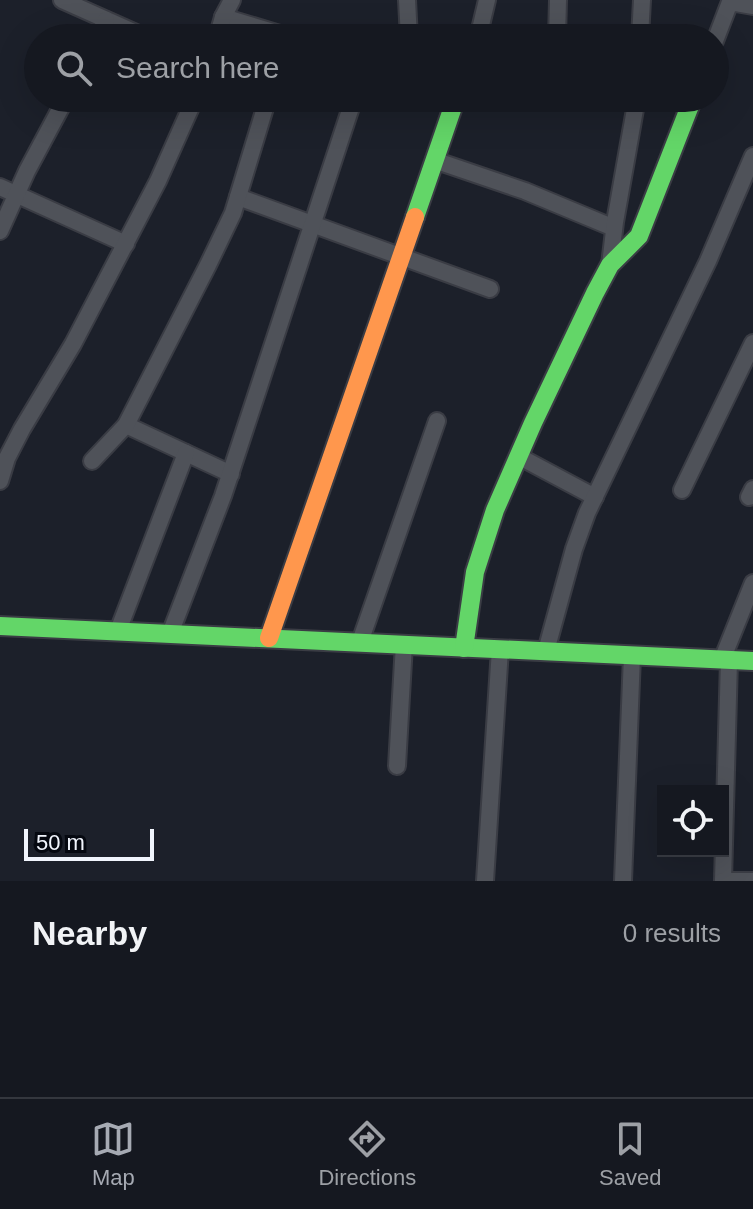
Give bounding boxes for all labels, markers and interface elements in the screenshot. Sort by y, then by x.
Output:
search box [24,24,729,112]
icon: search [52,46,96,90]
text: Search here [116,51,279,84]
map controls [657,785,729,857]
button: locate [657,785,729,857]
scale bar [24,825,154,861]
text: 50 m [36,830,85,855]
text: Nearby [32,914,147,952]
text: 0 results [623,918,721,948]
tab: Map [91,1117,135,1191]
tab: Directions [318,1117,416,1191]
tab: Saved [599,1117,662,1191]

